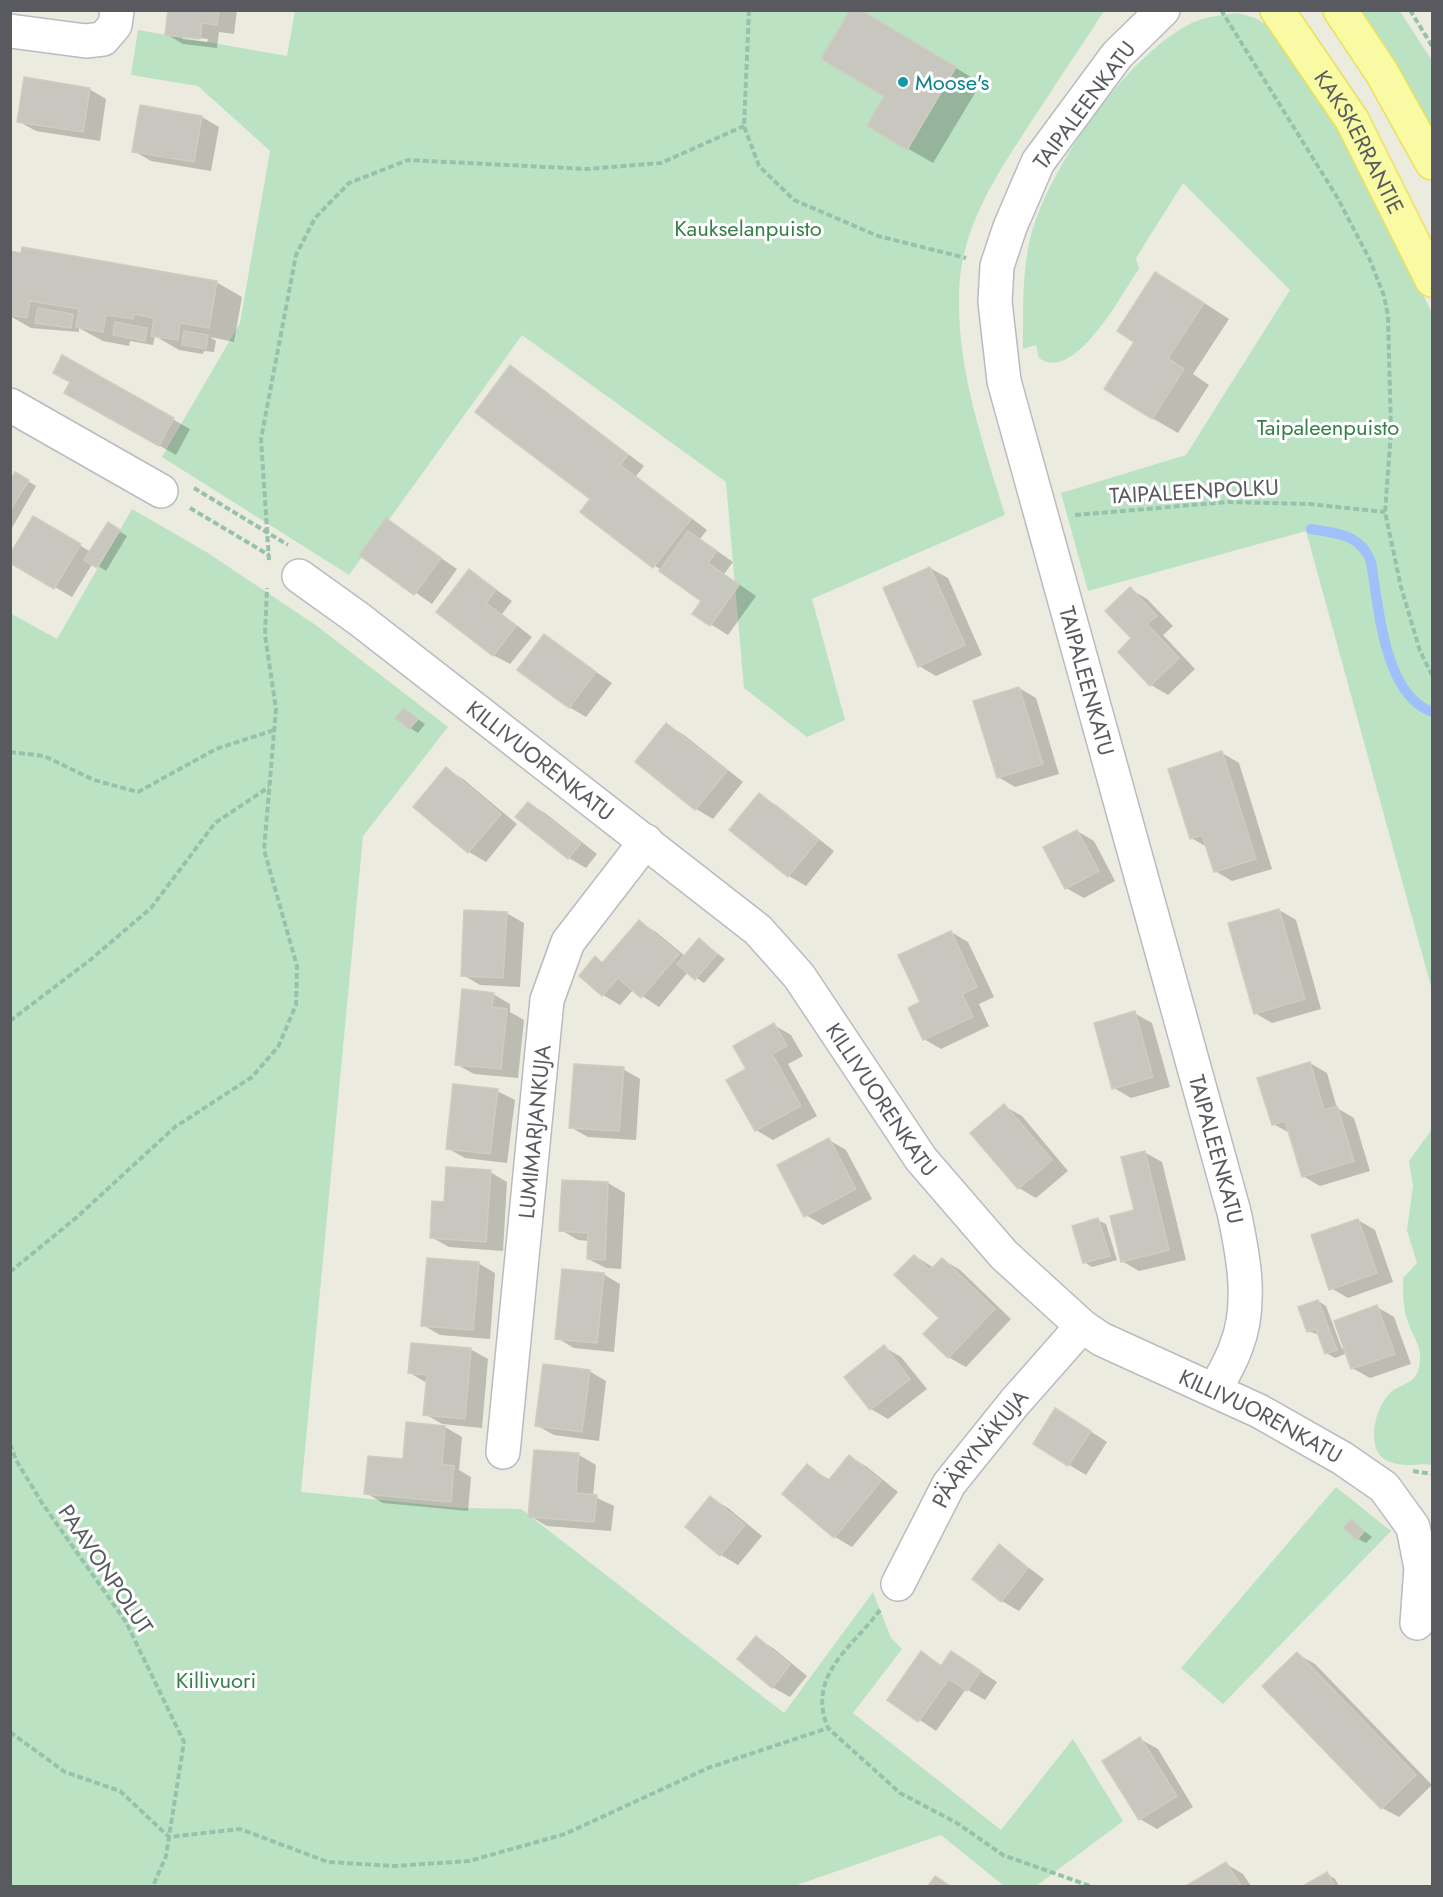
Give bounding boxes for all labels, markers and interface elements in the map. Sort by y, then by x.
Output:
street label: TAIPALEENKATU [1025,34,1143,176]
street label: KAKSKERRANTIE [1307,64,1412,219]
place label: Moose's [915,66,989,98]
marker: Moose's [896,75,910,89]
park label: Kaukselanpuisto [674,212,822,244]
park label: Taipaleenpuisto [1257,411,1399,443]
street label: TAIPALEENPOLKU [1108,471,1280,511]
street label: TAIPALEENKATU [1051,603,1123,759]
street label: KILLIVUORENKATU [460,693,621,828]
street label: KILLIVUORENKATU [818,1016,945,1184]
street label: LUMIMARJANKUJA [510,1043,559,1220]
street label: TAIPALEENKATU [1181,1071,1252,1227]
street label: KILLIVUORENKATU [1174,1361,1348,1471]
street label: PÄÄRYNÄKUJA [924,1381,1036,1513]
street label: PAAVONPOLUT [51,1498,162,1641]
park label: Killivuori [176,1664,256,1696]

